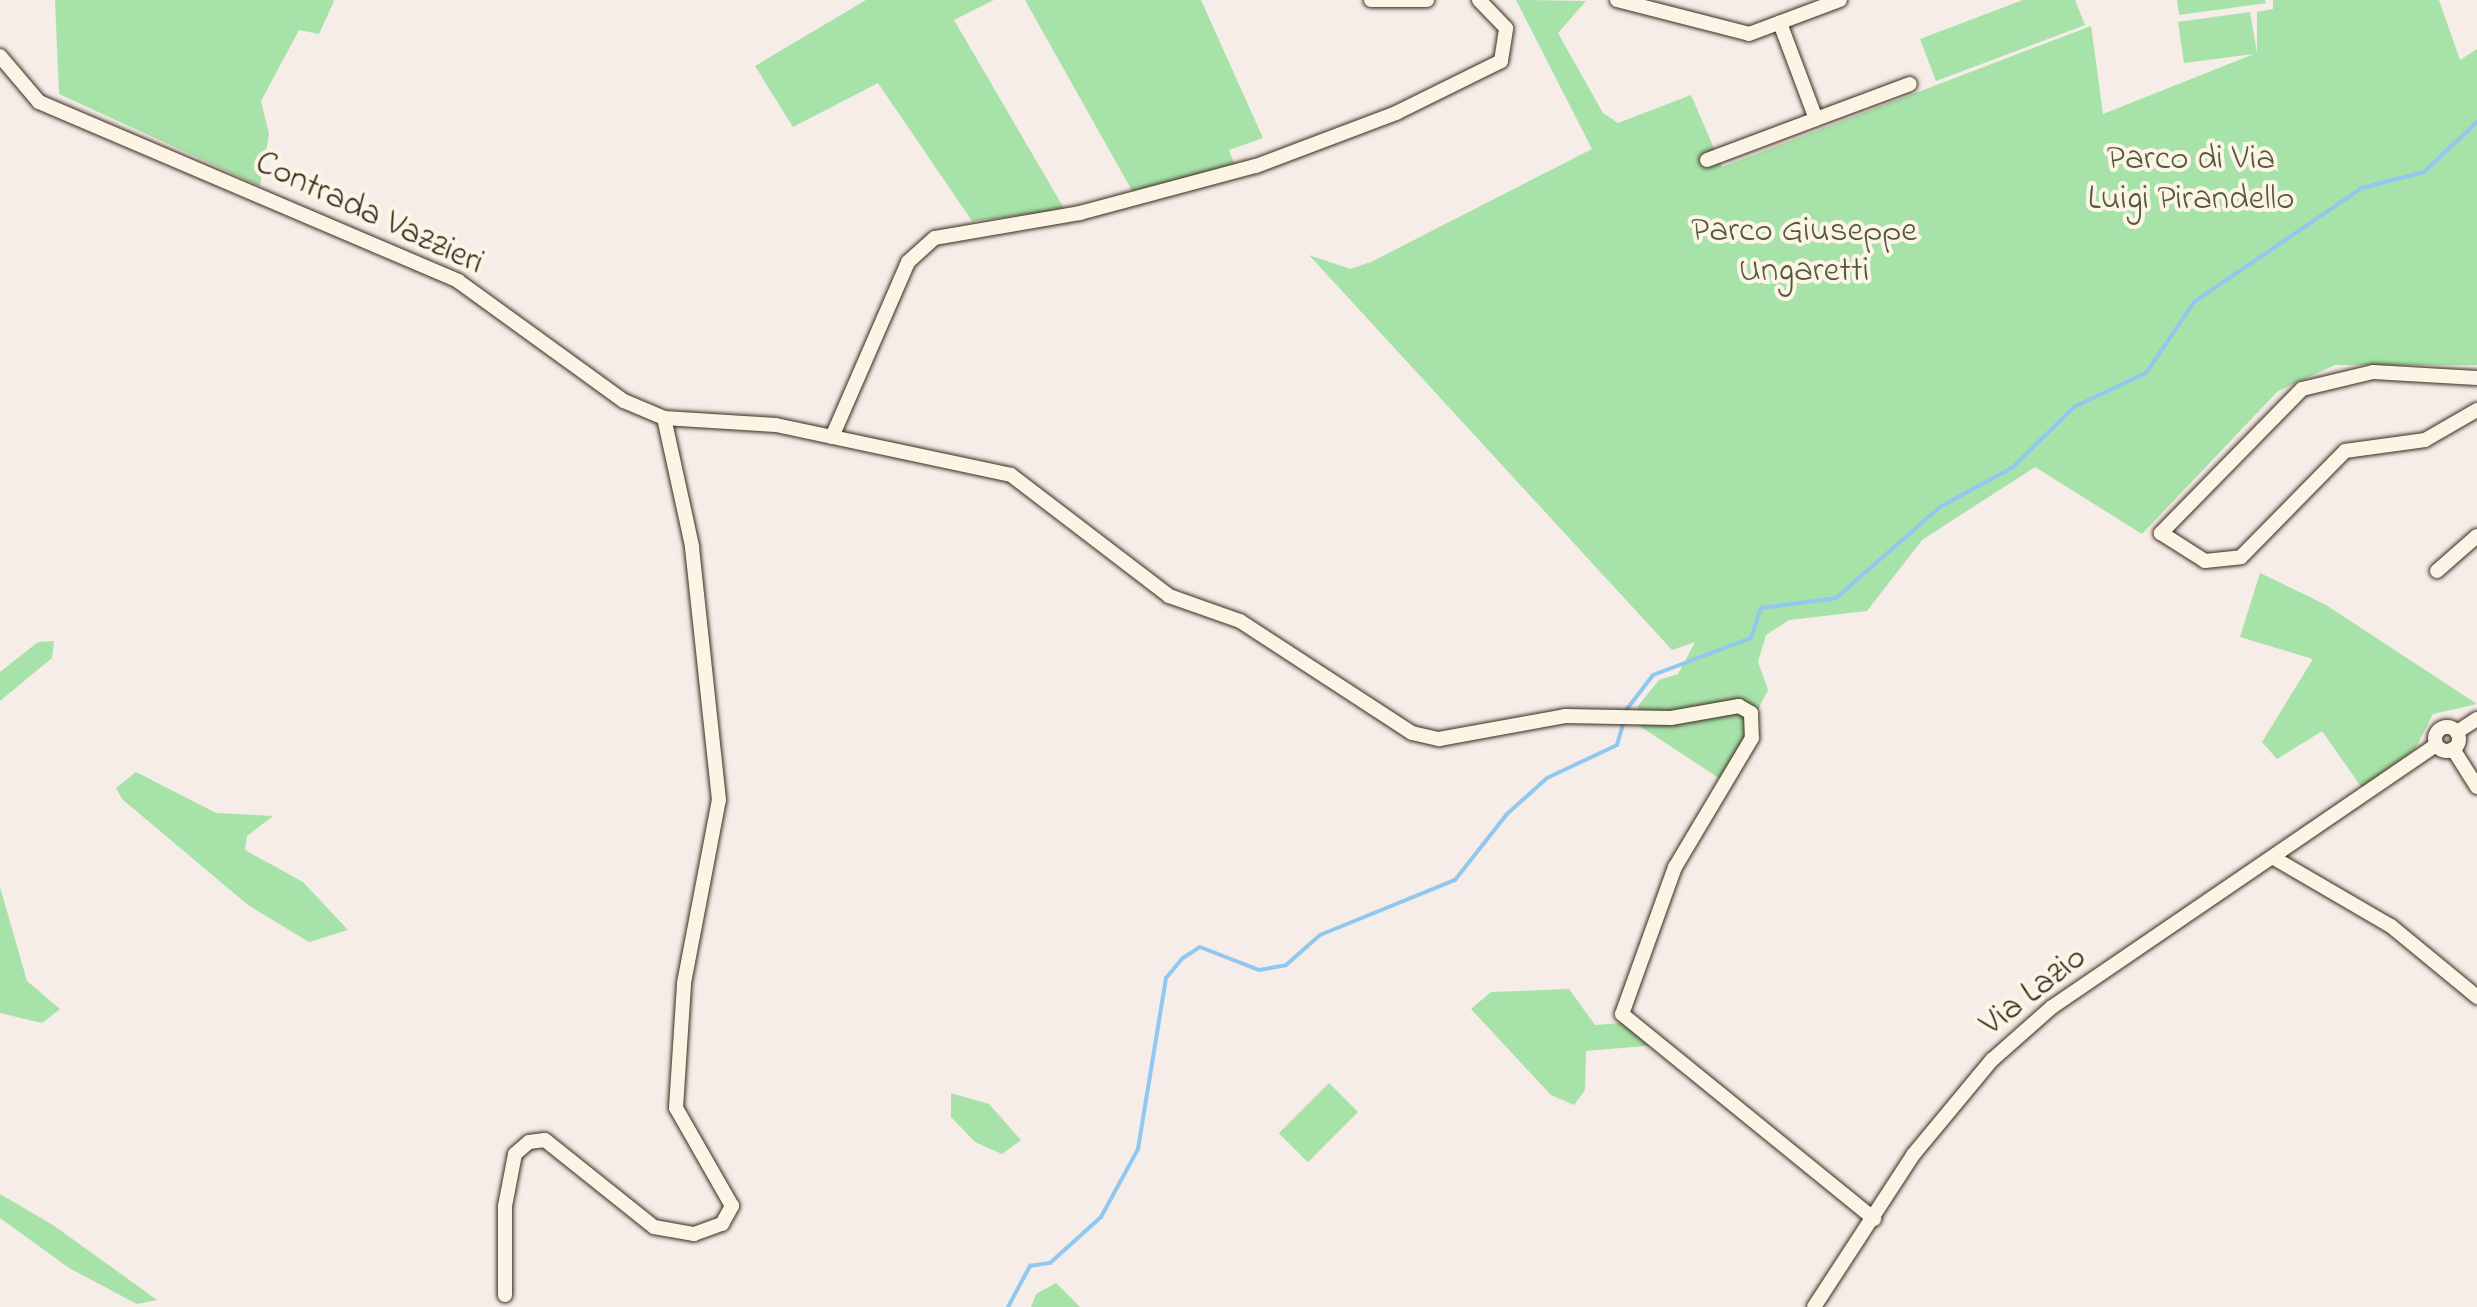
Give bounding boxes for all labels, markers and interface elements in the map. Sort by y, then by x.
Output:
park label: Parco di Via Luigi Pirandello [2088,139,2294,221]
street label: Contrada Vazzieri [248,143,490,285]
park label: Parco Giuseppe Ungaretti [1691,211,1917,293]
street label: Via Lazio [1973,938,2095,1046]

